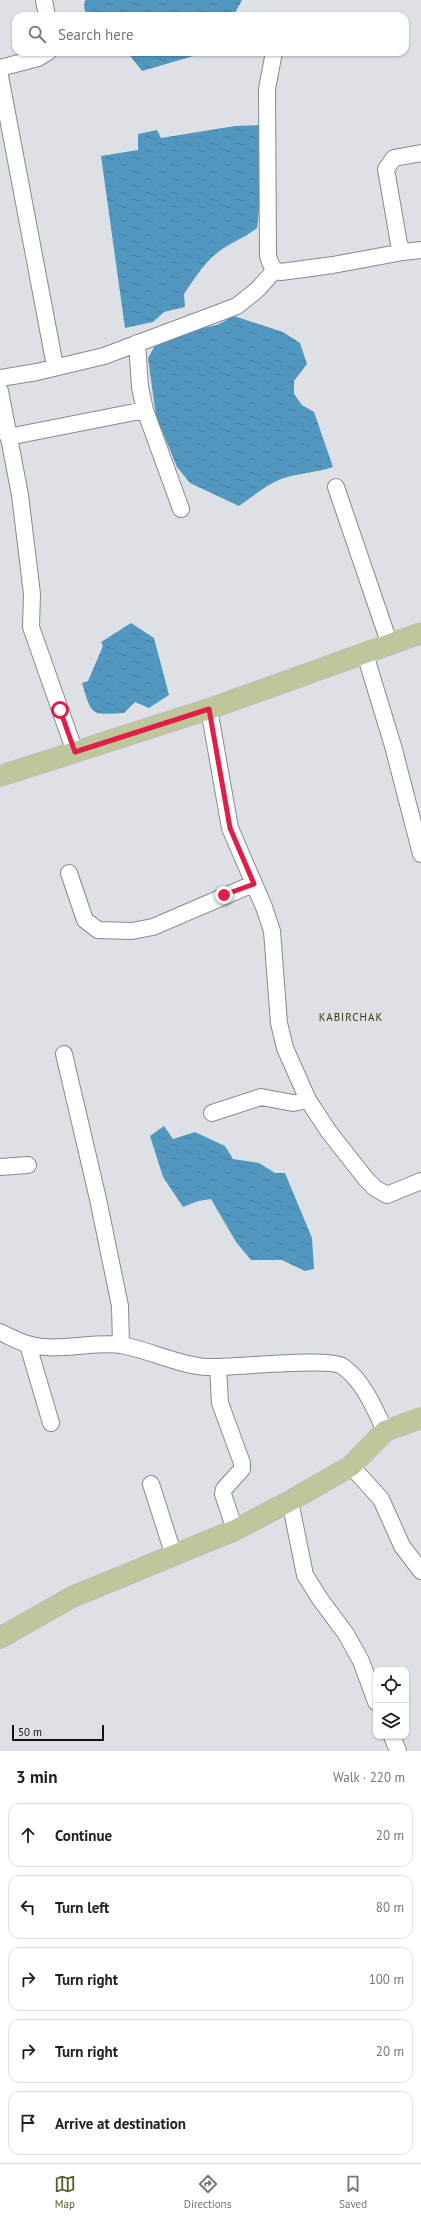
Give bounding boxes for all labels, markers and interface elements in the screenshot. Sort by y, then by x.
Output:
search box [12,12,409,56]
icon: search [26,23,48,45]
text: Search here [58,25,134,44]
route start [51,701,69,719]
route end [215,886,233,904]
district label: KABIRCHAK [319,1010,383,1024]
map controls [373,1667,409,1739]
button: locate [373,1667,409,1703]
button: layers [373,1703,409,1739]
scale bar [12,1723,104,1742]
text: 50 m [18,1725,42,1739]
text: 3 min [16,1766,57,1788]
text: Walk · 220 m [333,1769,405,1786]
icon: ahead [17,1824,39,1846]
text: Continue [55,1826,112,1845]
text: 20 m [376,1827,404,1844]
icon: left [17,1896,39,1918]
text: Turn left [55,1898,109,1917]
text: 80 m [376,1899,404,1916]
icon: right [17,1968,39,1990]
text: Turn right [55,1970,118,1989]
text: 100 m [369,1971,404,1988]
icon: right [17,2040,39,2062]
text: Turn right [55,2042,118,2061]
text: 20 m [376,2043,404,2060]
icon: arrive [17,2112,39,2134]
text: Arrive at destination [55,2114,186,2133]
tab: Map [54,2173,76,2211]
tab: Directions [184,2173,231,2211]
tab: Saved [339,2173,367,2211]

